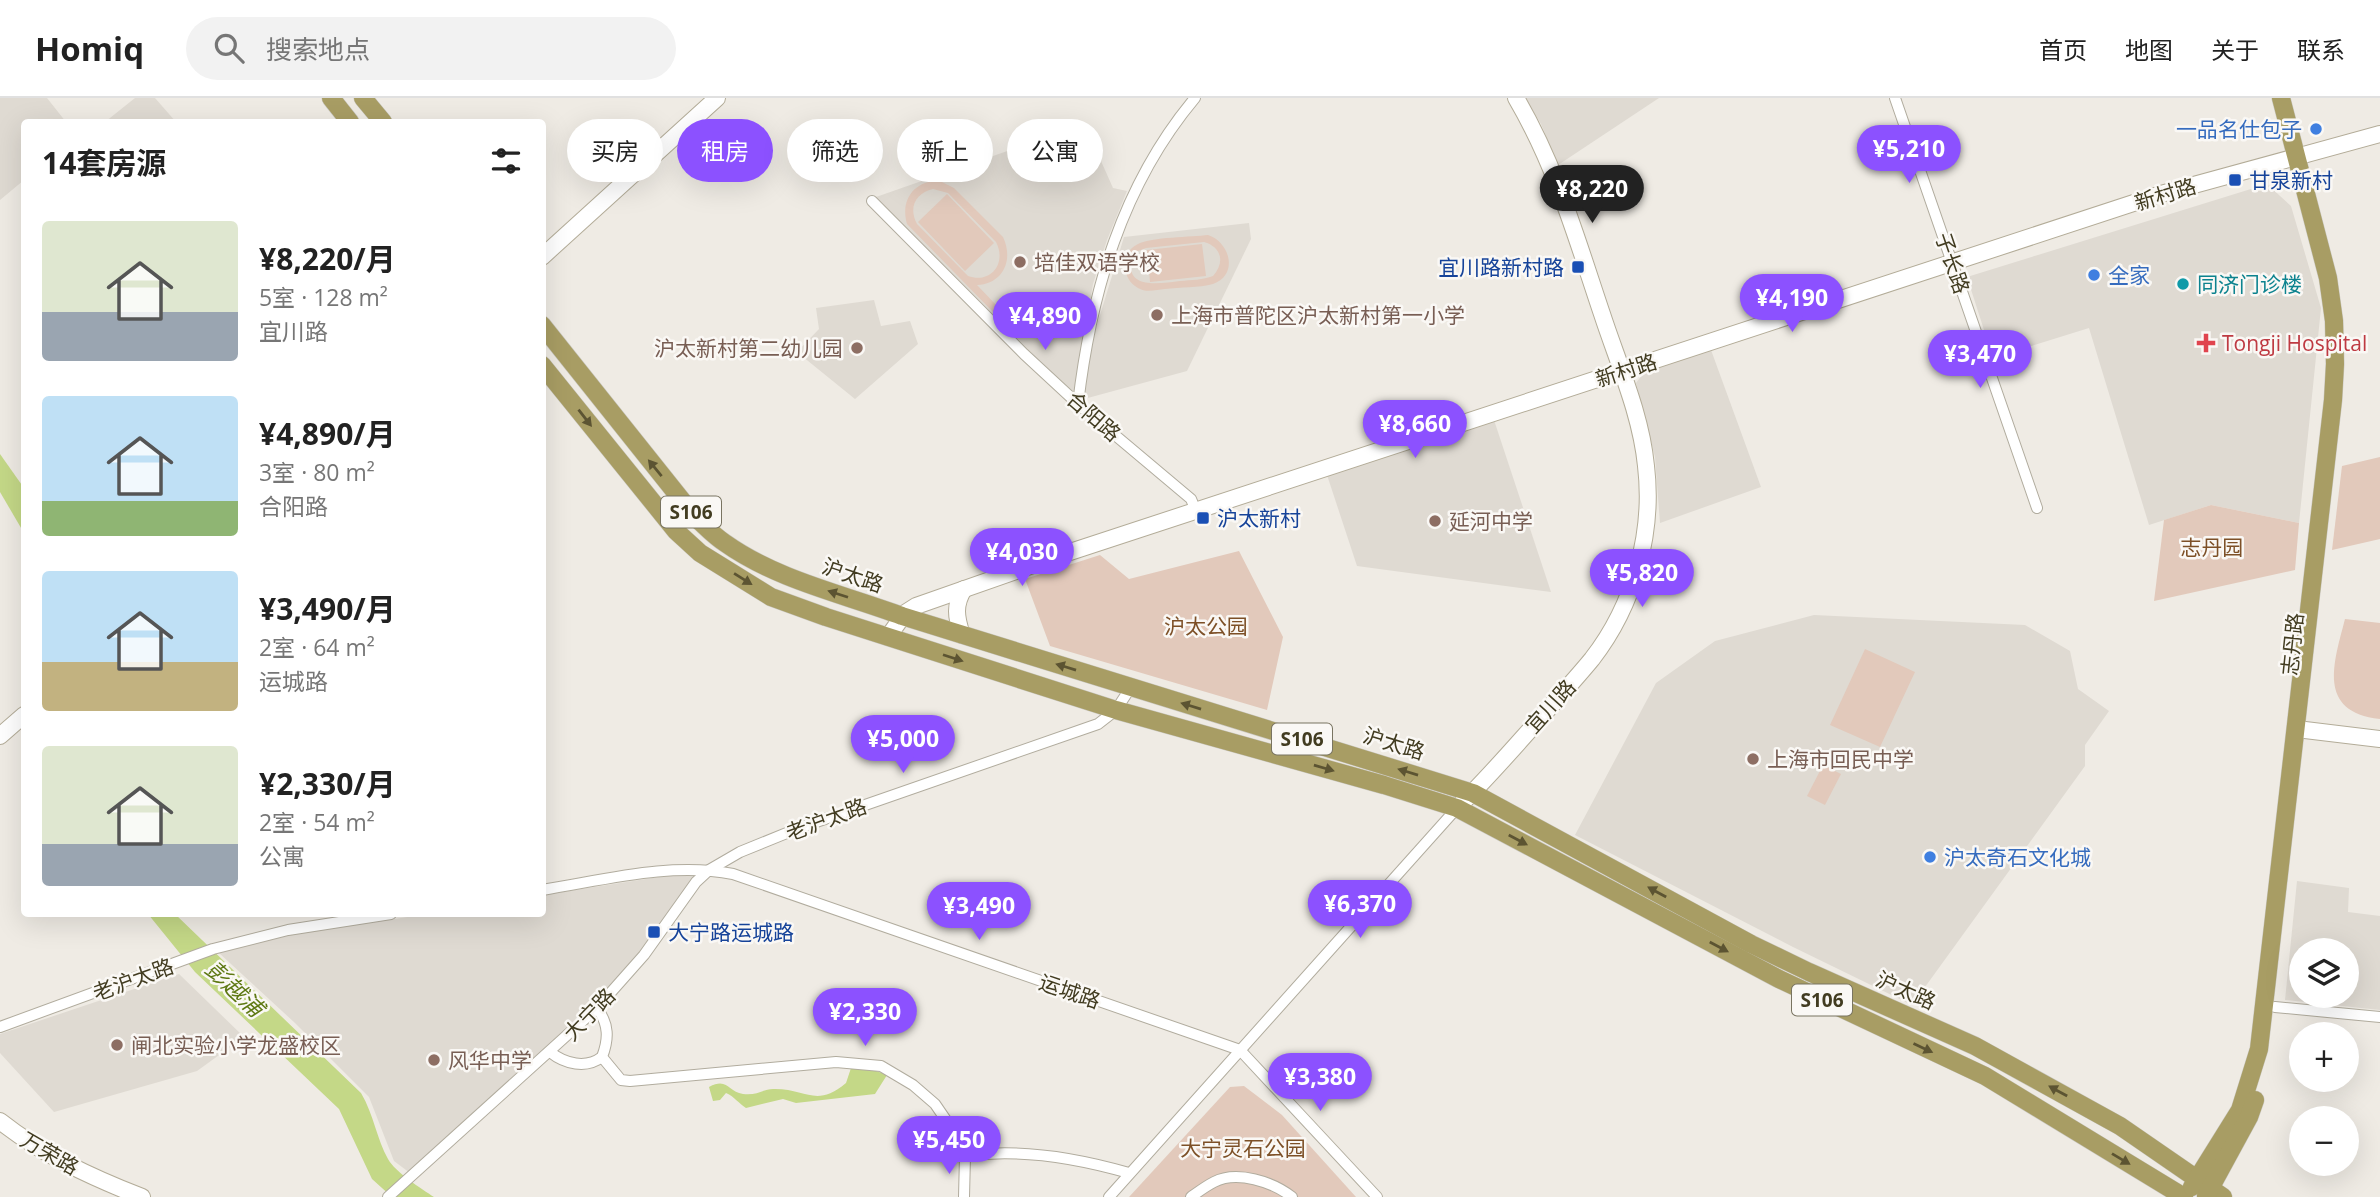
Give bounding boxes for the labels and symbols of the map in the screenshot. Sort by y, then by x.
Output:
place label: 一品名仕包子 [2176,115,2302,143]
marker: 一品名仕包子 [2308,121,2324,137]
pin: ¥5,210 [1852,126,1966,185]
pin: ¥8,220 [1535,166,1649,225]
place label: 甘泉新村 [2249,166,2333,194]
street label: 新村路 [2131,171,2199,217]
marker: 甘泉新村 [2227,172,2243,188]
street label: 子长路 [1930,229,1976,297]
place label: 培佳双语学校 [1034,248,1160,276]
place label: 宜川路新村路 [1438,253,1564,281]
marker: 培佳双语学校 [1012,254,1028,270]
marker: 宜川路新村路 [1570,259,1586,275]
place label: 全家 [2108,261,2150,289]
marker: 全家 [2086,267,2102,283]
place label: 同济门诊楼 [2197,270,2302,298]
pin: ¥4,190 [1735,274,1849,334]
marker: 同济门诊楼 [2175,276,2191,292]
pin: ¥4,890 [988,292,1102,352]
place label: 上海市普陀区沪太新村第一小学 [1171,301,1465,329]
marker: 上海市普陀区沪太新村第一小学 [1149,307,1165,323]
place label: Tongji Hospital [2222,329,2367,357]
pin: ¥3,470 [1923,330,2037,390]
marker: Tongji Hospital [2196,333,2216,353]
place label: 沪太新村第二幼儿园 [654,334,843,362]
marker: 沪太新村第二幼儿园 [849,340,865,356]
street label: 新村路 [1592,347,1660,393]
street label: 合阳路 [1061,385,1127,447]
pin: ¥8,660 [1358,400,1472,460]
one-way arrow [577,409,592,427]
one-way arrow [648,459,663,476]
road number: S106 [661,496,721,528]
place label: 沪太新村 [1217,504,1301,532]
place label: 延河中学 [1449,507,1533,535]
marker: 沪太新村 [1195,510,1211,526]
marker: 延河中学 [1427,513,1443,529]
pin: ¥4,030 [965,528,1079,588]
park label: 志丹园 [2181,533,2244,561]
pin: ¥5,820 [1585,550,1699,609]
street label: 沪太路 [819,552,887,598]
one-way arrow [733,573,752,586]
one-way arrow [827,588,848,599]
street label: 志丹路 [2275,611,2309,677]
park label: 沪太公园 [1164,612,1248,640]
one-way arrow [943,653,964,663]
one-way arrow [1055,661,1076,672]
street label: 宜川路 [1519,673,1581,739]
one-way arrow [1180,700,1201,710]
pin: ¥5,000 [846,716,960,775]
street label: 沪太路 [1360,720,1428,766]
road number: S106 [1272,724,1332,754]
place label: 上海市回民中学 [1767,745,1914,773]
marker: 上海市回民中学 [1745,751,1761,767]
one-way arrow [1313,764,1334,774]
one-way arrow [1398,766,1419,776]
street label: 老沪太路 [782,791,870,847]
one-way arrow [1508,834,1528,846]
place label: 沪太奇石文化城 [1944,843,2091,871]
marker: 沪太奇石文化城 [1922,849,1938,865]
pin: ¥6,370 [1303,880,1417,940]
pin: ¥3,490 [922,882,1036,942]
one-way arrow [1647,886,1667,898]
place label: 大宁路运城路 [668,918,794,946]
marker: 大宁路运城路 [646,924,662,940]
one-way arrow [1709,941,1728,953]
street label: 老沪太路 [89,951,177,1007]
water label: 彭越浦 [199,953,274,1026]
street label: 沪太路 [1872,964,1940,1016]
street label: 运城路 [1036,968,1104,1014]
street label: 大宁路 [557,982,621,1046]
road number: S106 [1792,985,1852,1016]
pin: ¥2,330 [808,988,922,1048]
place label: 闸北实验小学龙盛校区 [131,1031,341,1059]
marker: 闸北实验小学龙盛校区 [109,1037,125,1053]
one-way arrow [1913,1042,1933,1053]
place label: 风华中学 [448,1046,532,1074]
marker: 风华中学 [426,1052,442,1068]
pin: ¥3,380 [1263,1054,1377,1113]
one-way arrow [2048,1085,2067,1097]
pin: ¥5,450 [892,1116,1006,1176]
street label: 万荣路 [16,1125,84,1181]
park label: 大宁灵石公园 [1180,1134,1306,1162]
one-way arrow [2111,1153,2130,1165]

